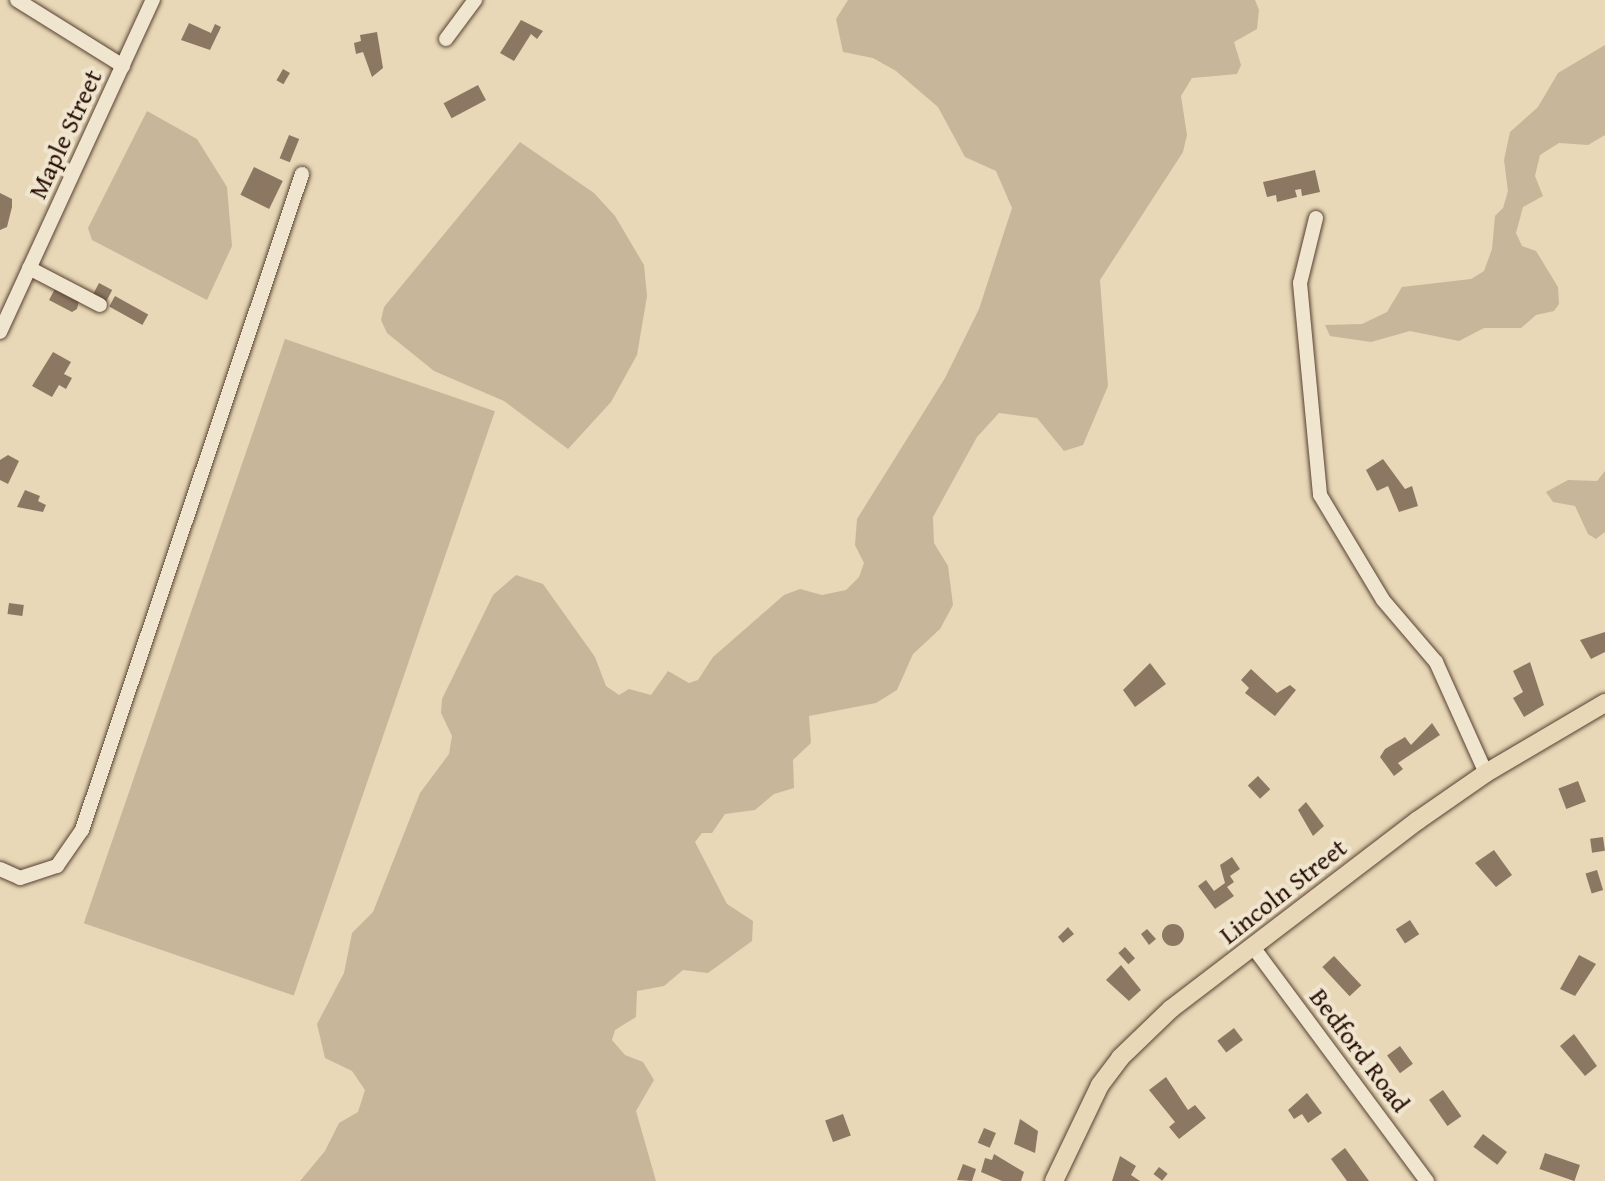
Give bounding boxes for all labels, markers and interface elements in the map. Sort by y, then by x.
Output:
street label: Maple Street [22,65,108,203]
street label: Lincoln Street [1213,832,1353,950]
street label: Bedford Road [1303,982,1417,1118]

